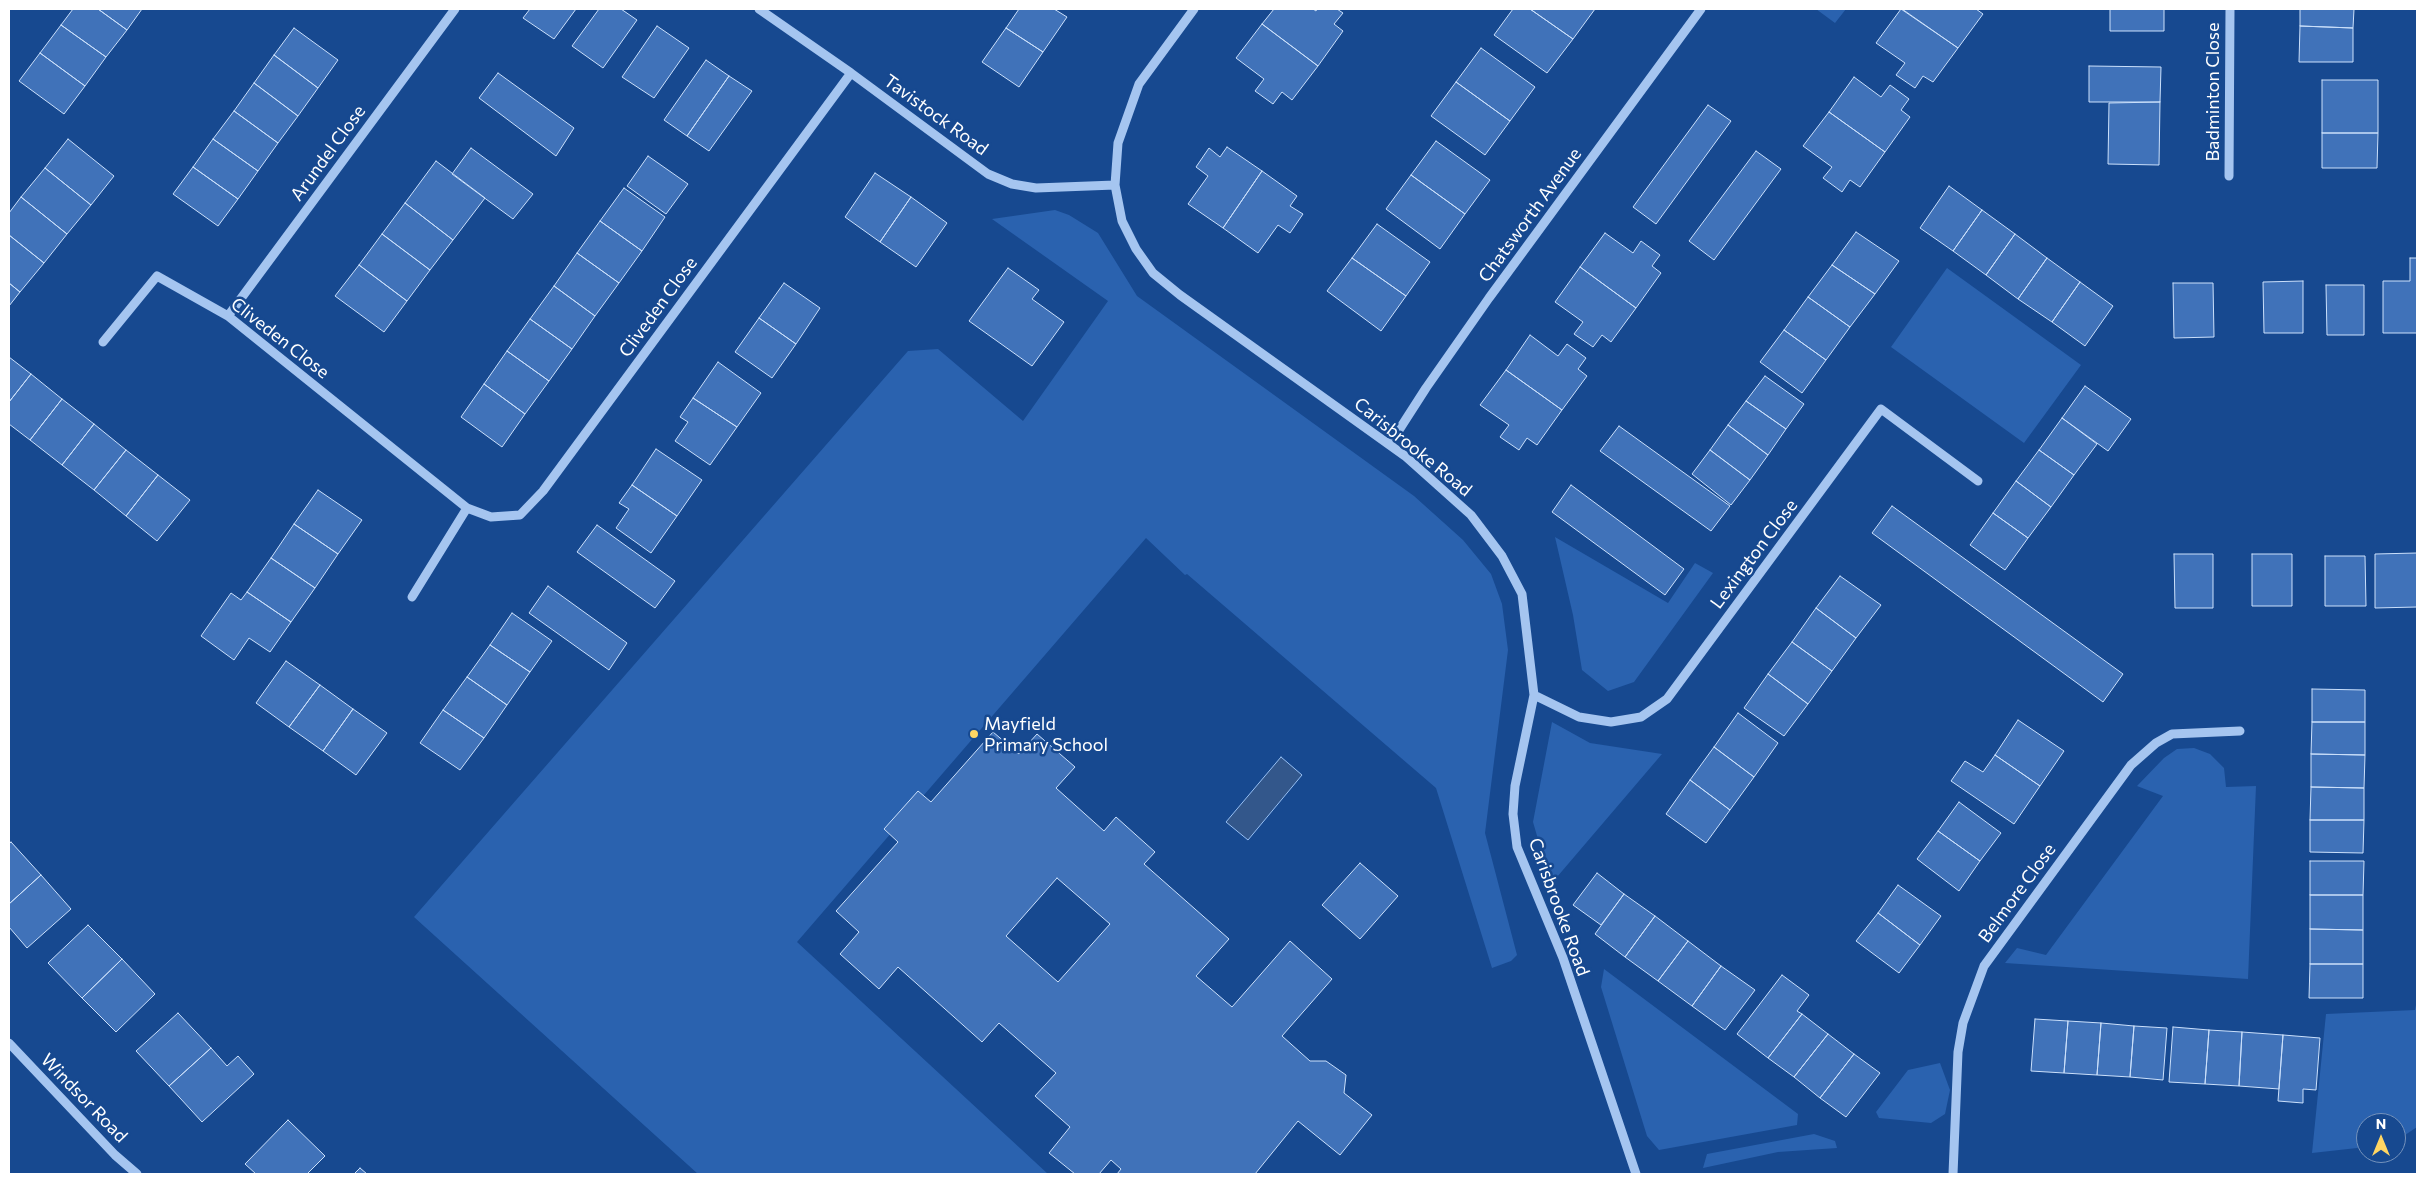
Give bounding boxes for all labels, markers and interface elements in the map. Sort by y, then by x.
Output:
street label: Badminton Close [2202,22,2224,162]
street label: Tavistock Road [880,70,992,160]
street label: Arundel Close [286,101,370,205]
street label: Chatsworth Avenue [1474,144,1586,286]
street label: Cliveden Close [614,253,702,361]
street label: Cliveden Close [227,293,333,383]
street label: Carisbrooke Road [1350,393,1476,501]
street label: Lexington Close [1706,495,1802,613]
place label: Mayfield Primary School [984,713,1108,756]
marker: Mayfield Primary School [968,728,980,740]
street label: Carisbrooke Road [1524,835,1594,979]
street label: Belmore Close [1974,839,2060,947]
street label: Windsor Road [36,1049,132,1147]
north arrow [2356,1113,2406,1163]
text: N [2376,1115,2386,1132]

